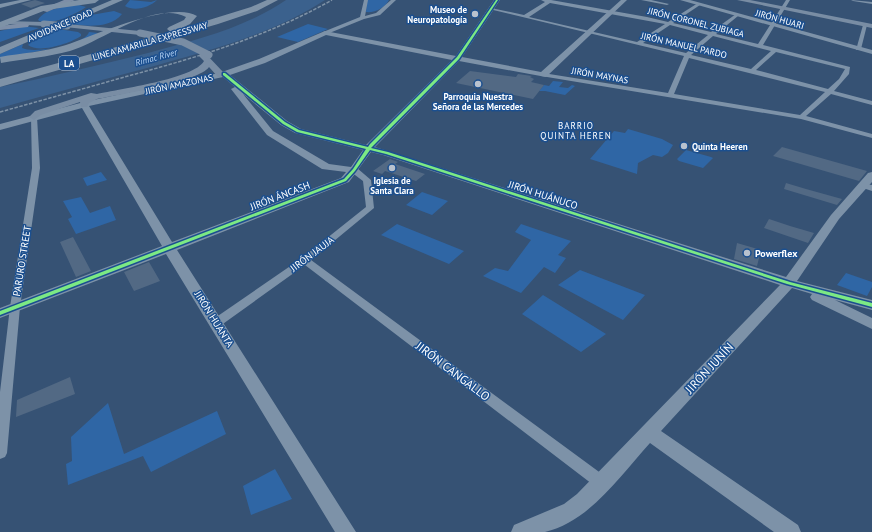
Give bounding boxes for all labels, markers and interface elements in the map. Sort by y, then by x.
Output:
place label: Museo de Neuropatología [407,4,468,25]
street label: JIRÓN CORONEL ZUBIAGA [646,4,746,39]
street label: AVOIDANCE ROAD [26,6,94,44]
street label: JIRÓN HUARI [754,7,806,31]
marker: Museo de Neuropatología [470,9,480,19]
street label: LINEA AMARILLA EXPRESSWAY [91,19,209,63]
street label: JIRÓN MANUEL PARDO [639,30,728,60]
water label: Rimac River [134,46,179,68]
road number: LA [59,56,79,70]
street label: JIRÓN MAYNAS [570,64,630,85]
street label: JIRÓN AMAZONAS [143,71,214,97]
marker: Parroquia Nuestra Señora de las Mercedes [473,79,483,89]
place label: Parroquia Nuestra Señora de las Mercedes [433,91,523,112]
district label: BARRIO QUINTA HEREN [540,120,612,141]
marker: Quinta Heeren [679,141,689,151]
place label: Quinta Heeren [692,141,748,152]
marker: Iglesia de Santa Clara [387,163,397,173]
place label: Iglesia de Santa Clara [370,175,414,196]
street label: JIRÓN HUÁNUCO [506,177,579,212]
street label: JIRÓN ÁNCASH [247,179,312,214]
street label: PARURO STREET [10,224,34,297]
street label: JIRÓN JAUJA [287,233,337,275]
place label: Powerflex [755,247,798,260]
marker: Powerflex [742,248,752,258]
street label: JIRÓN HUANTA [191,288,237,350]
street label: JIRÓN CANGALLO [412,338,493,404]
street label: JIRÓN JUNÍN [681,339,736,397]

